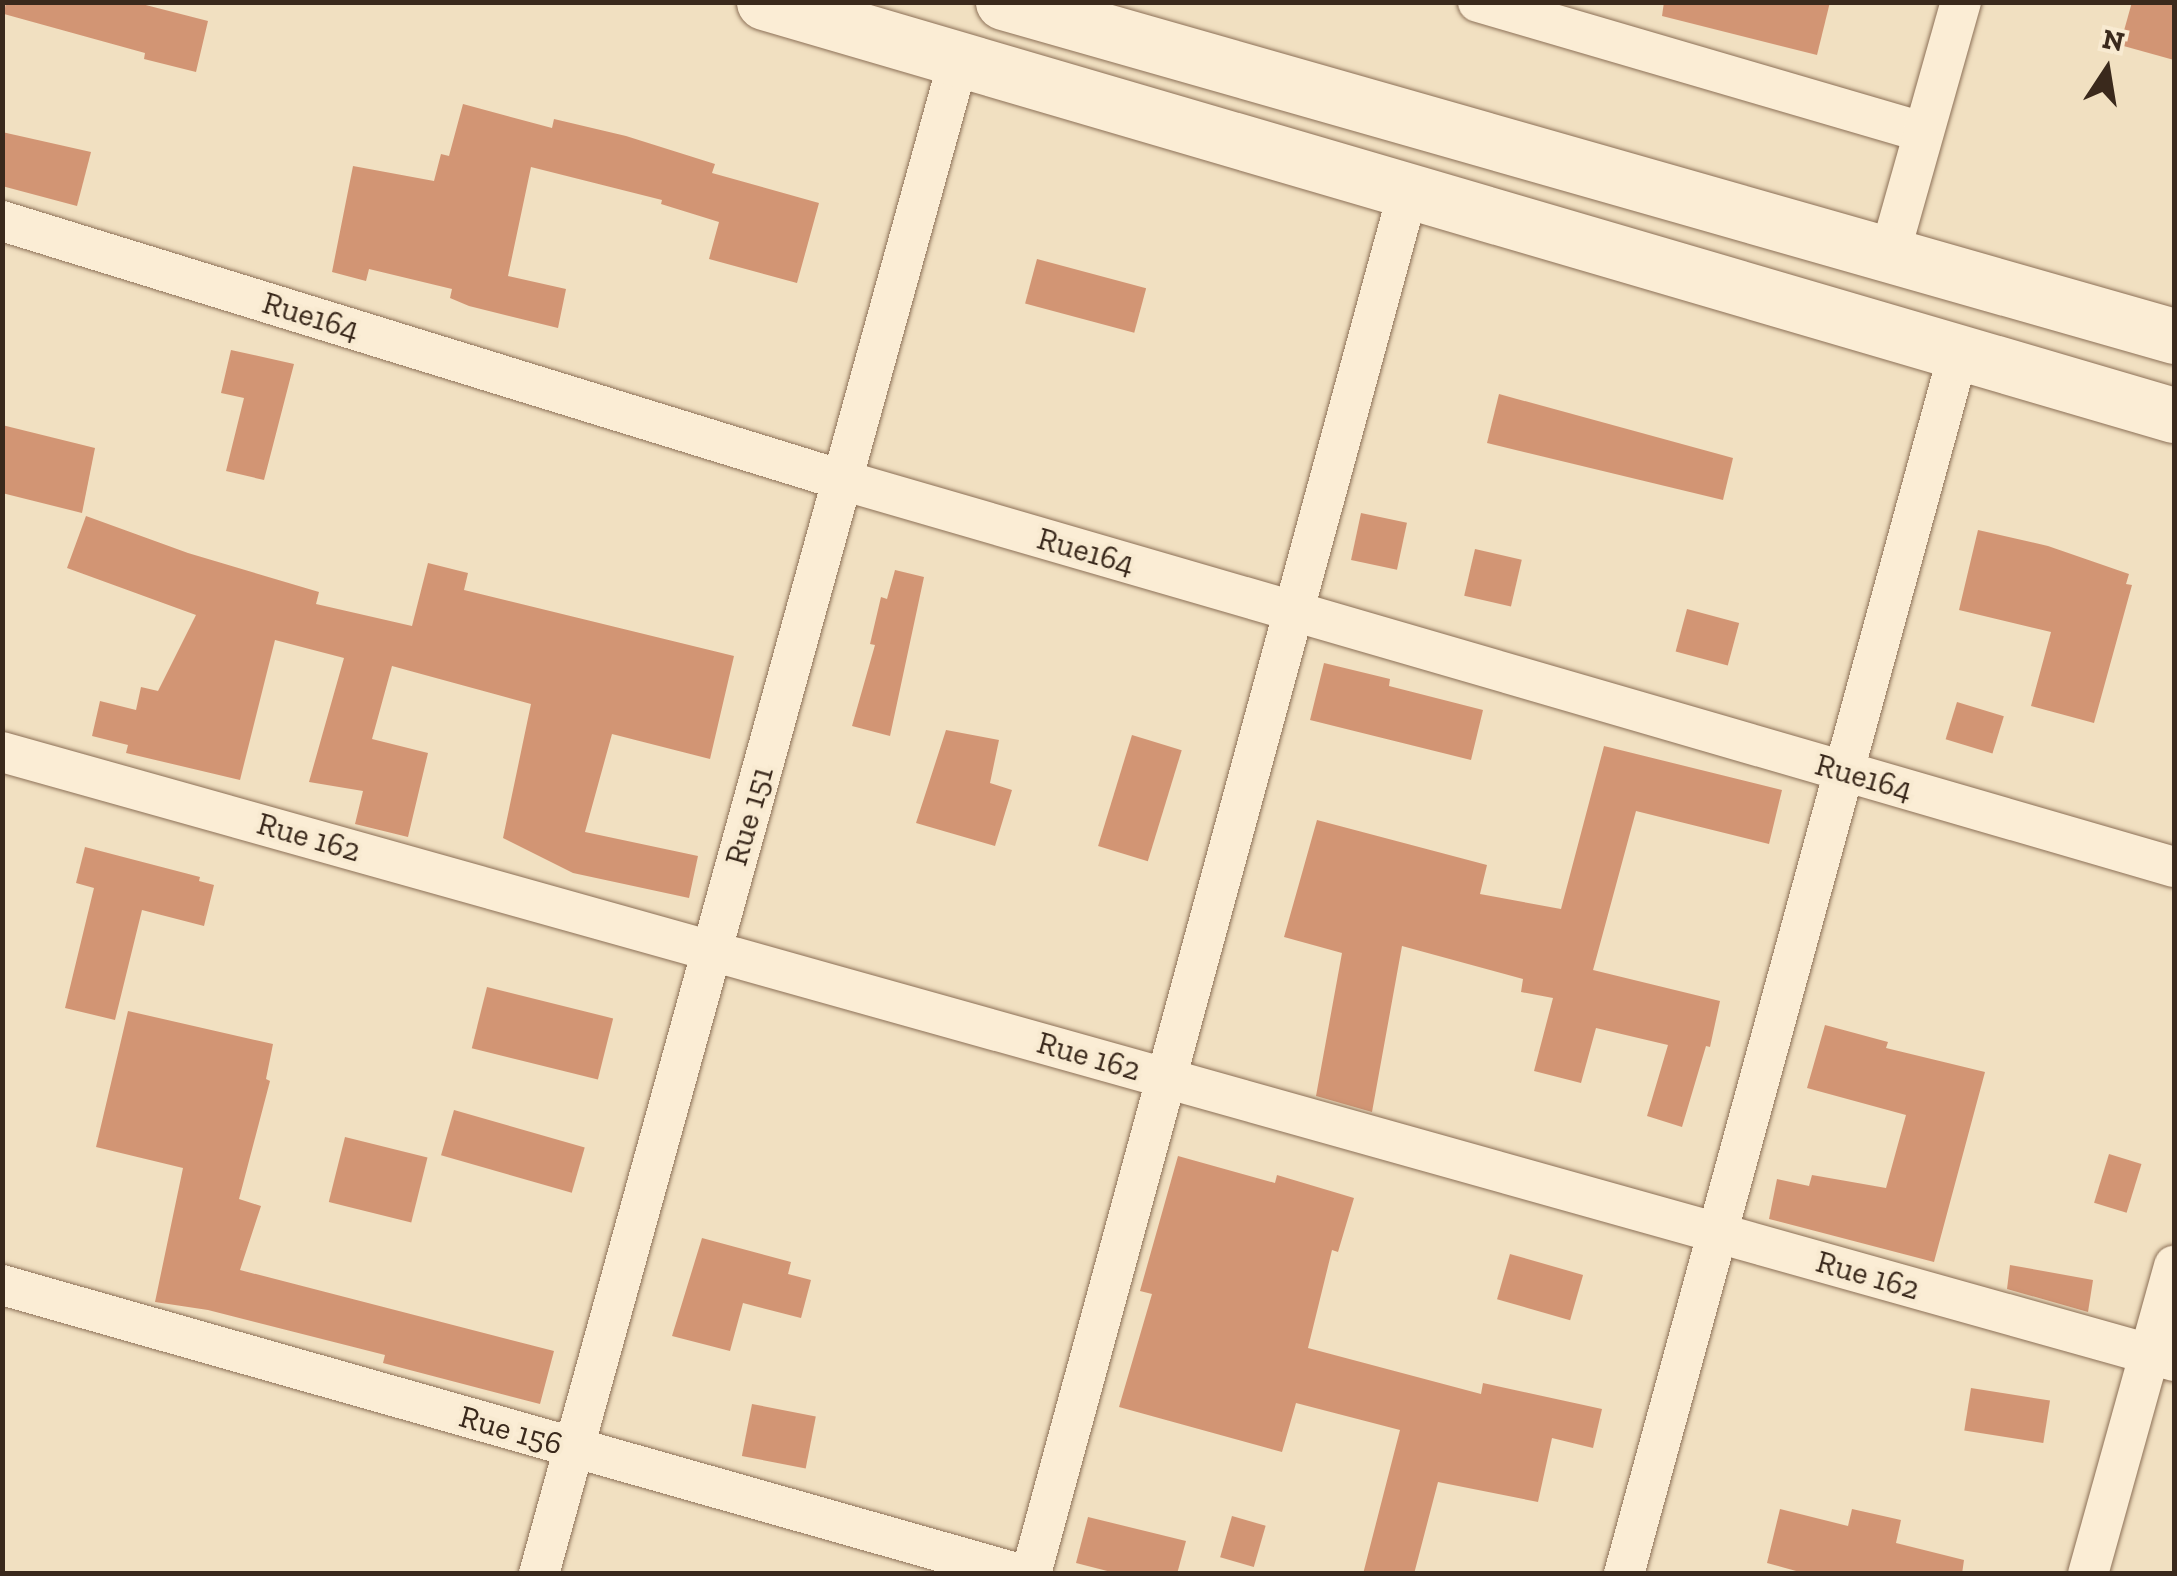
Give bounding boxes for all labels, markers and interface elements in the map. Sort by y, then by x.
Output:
north arrow [2057,20,2157,120]
text: N [2100,22,2127,59]
street label: Rue164 [258,283,364,349]
street label: Rue164 [1033,519,1139,583]
street label: Rue164 [1811,745,1917,809]
street label: Rue 151 [717,762,781,870]
street label: Rue 162 [253,804,365,870]
street label: Rue 162 [1033,1023,1145,1089]
street label: Rue 162 [1812,1242,1924,1308]
street label: Rue 156 [455,1397,567,1463]

